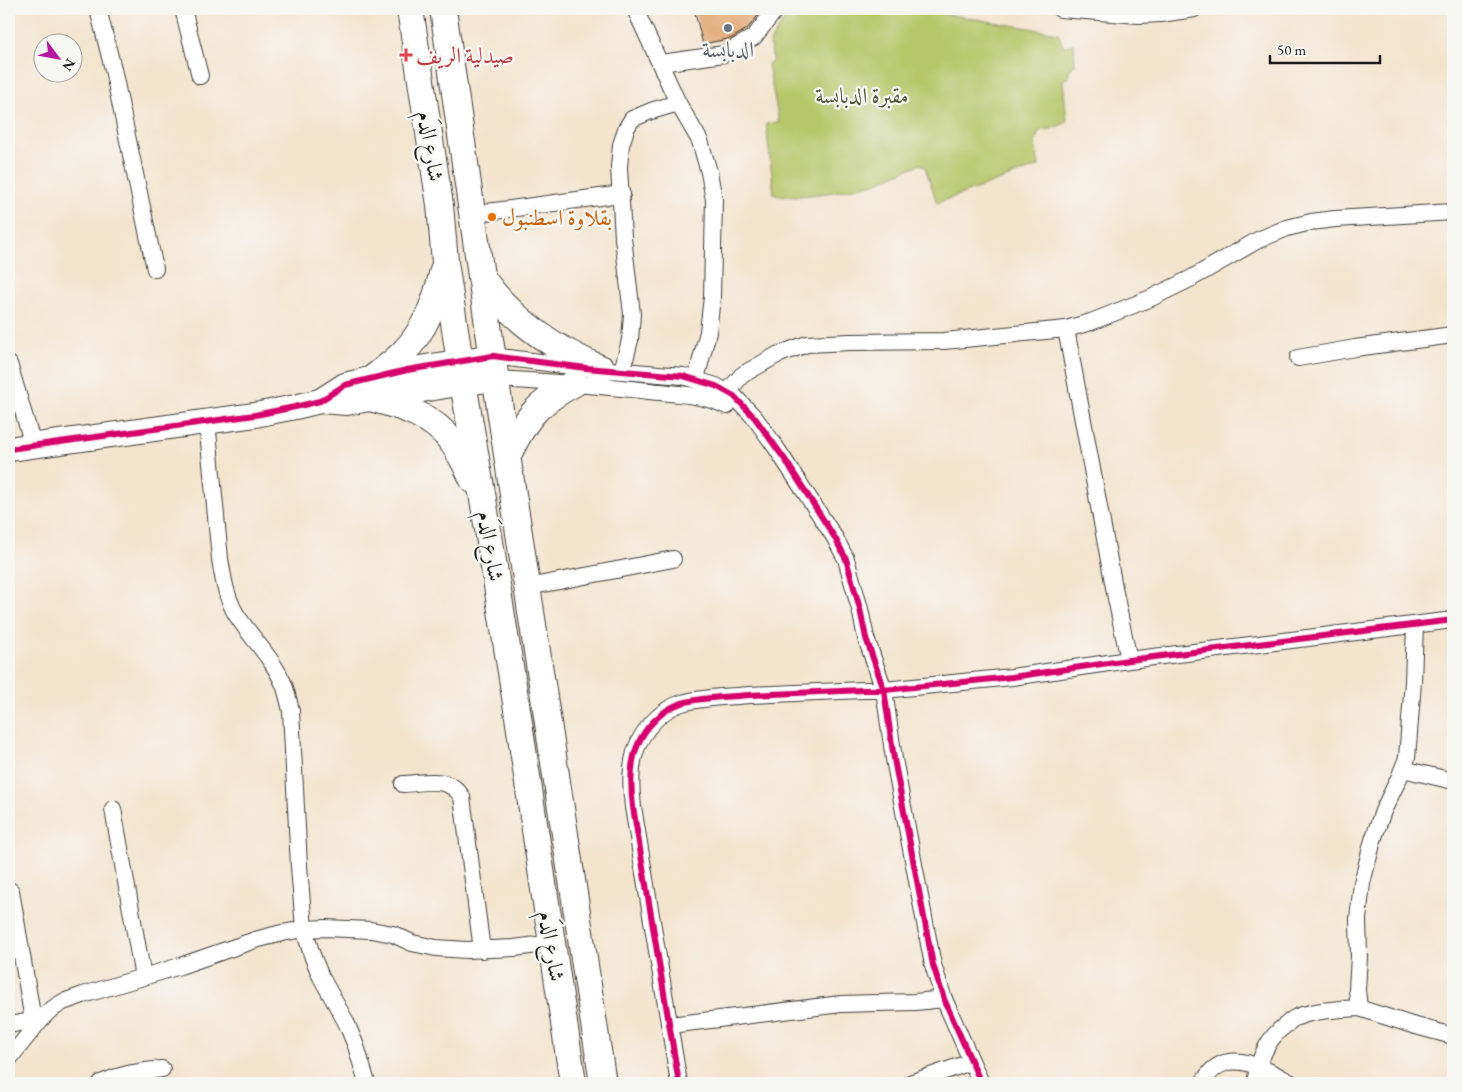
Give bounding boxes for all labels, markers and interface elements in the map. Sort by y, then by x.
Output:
marker: الدبابسة [722,22,734,34]
north arrow [32,32,82,82]
scale bar [1270,32,1380,64]
place label: الدبابسة [702,35,754,64]
text: 50 m [1277,40,1306,59]
place label: صيدلية الريف [416,41,514,70]
marker: صيدلية الريف [400,49,412,61]
text: N [58,55,80,75]
park label: مقبرة الدبابسة [815,81,909,110]
street label: شارع الدَم [406,108,452,184]
place label: بقلاوة اسطنبول [502,203,612,232]
marker: بقلاوة اسطنبول [486,211,498,223]
street label: شارع الدَم [466,508,512,584]
street label: شارع الدَم [527,908,573,984]

